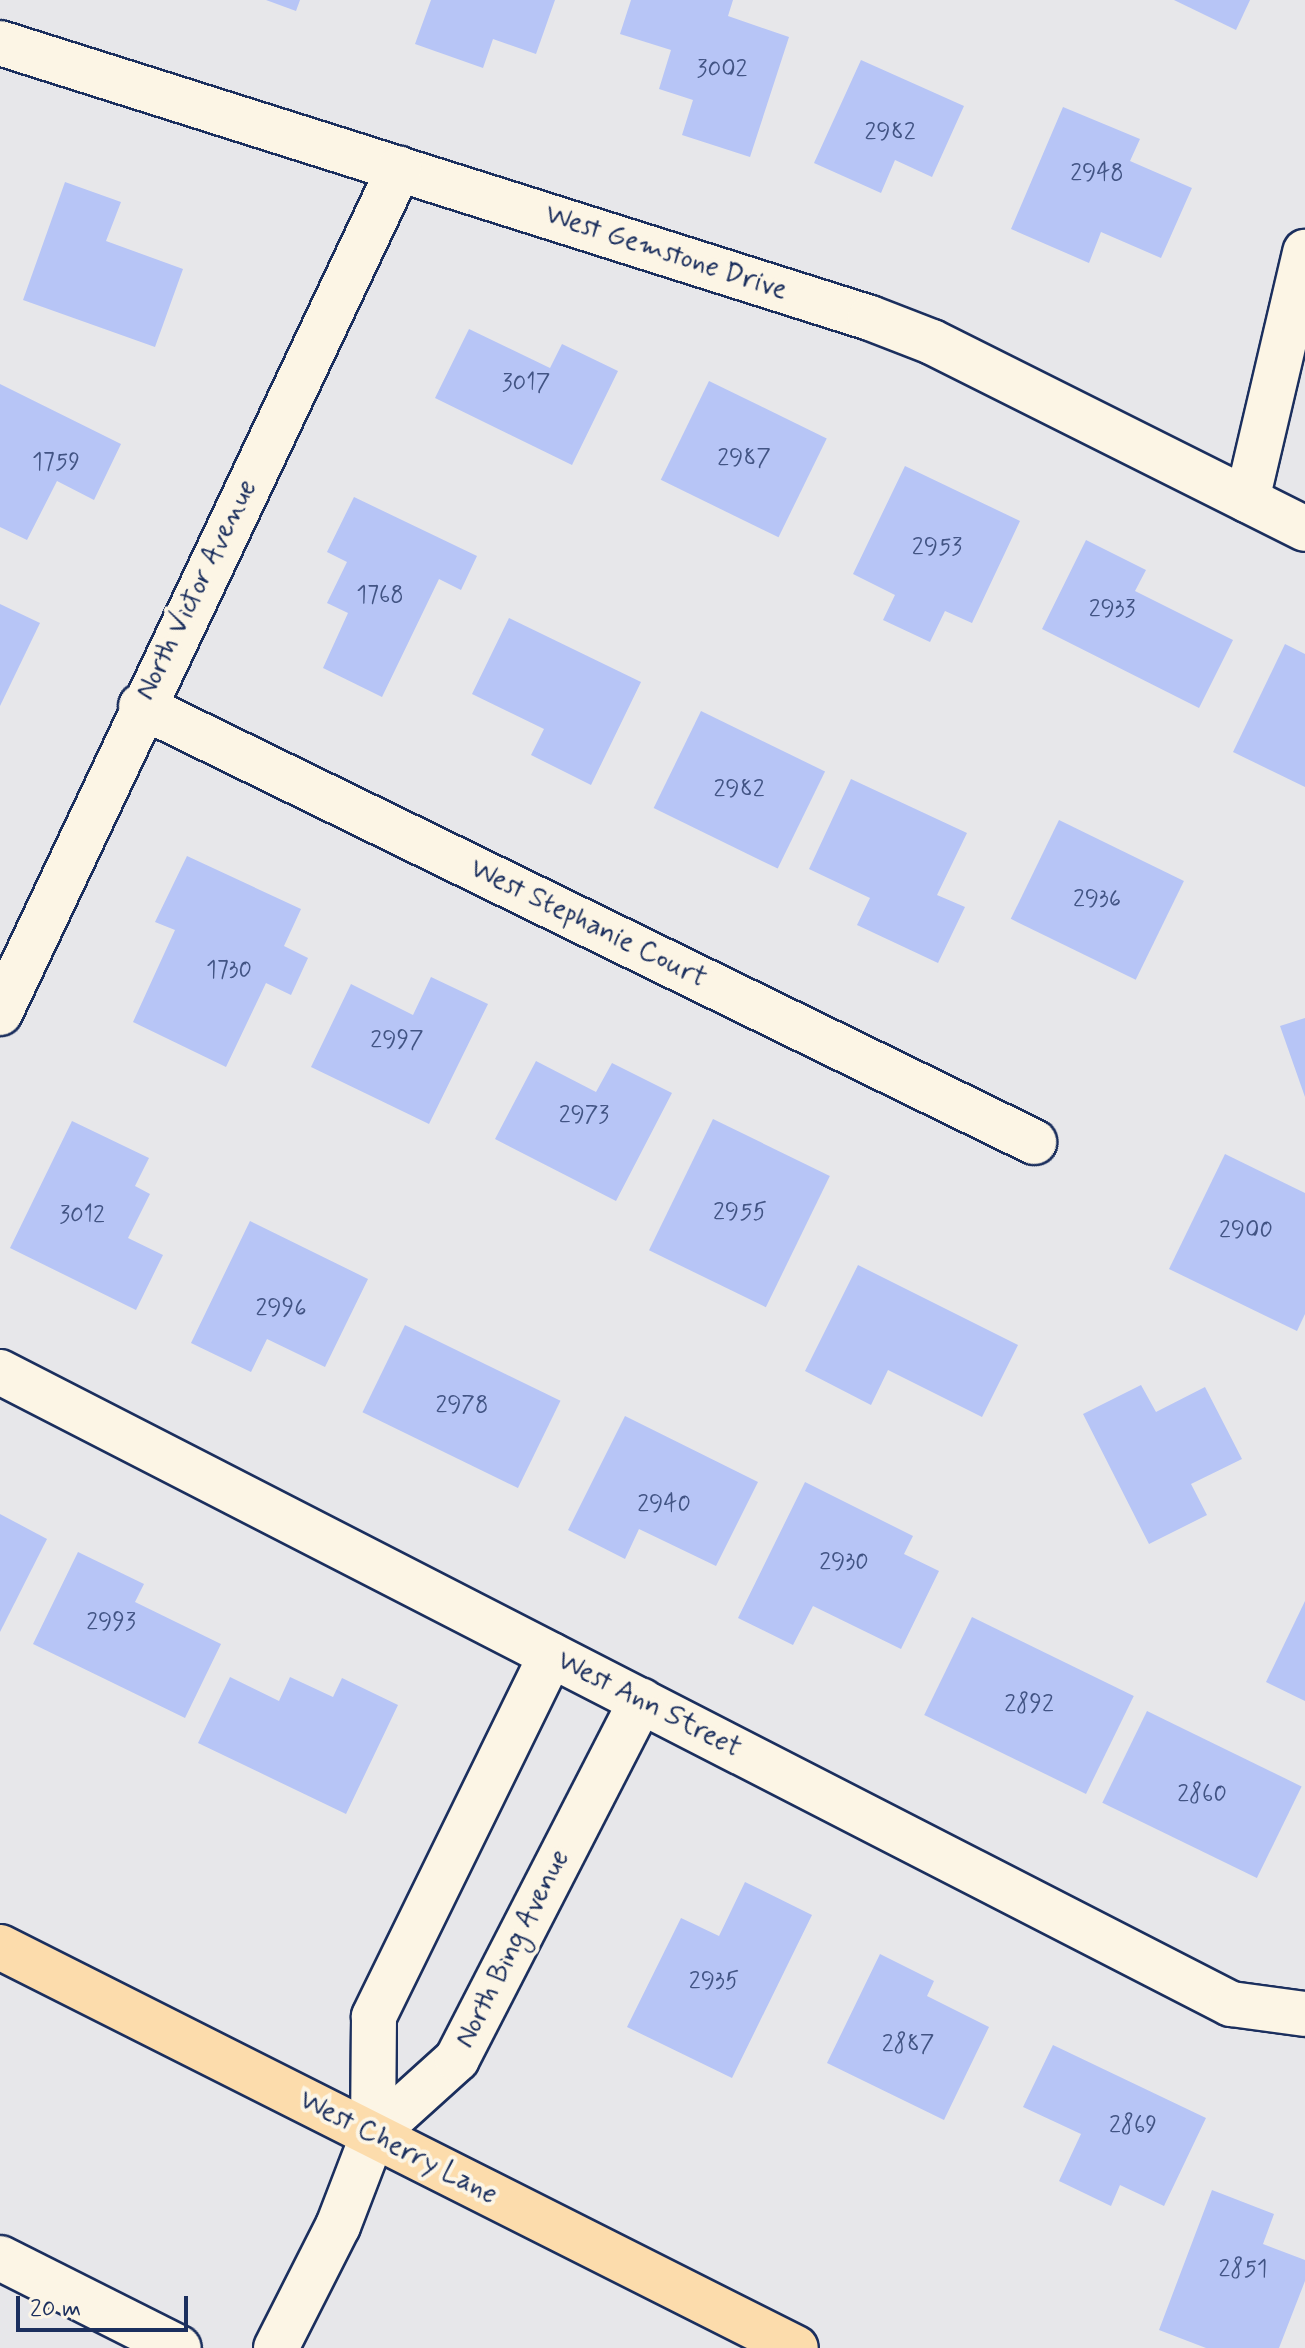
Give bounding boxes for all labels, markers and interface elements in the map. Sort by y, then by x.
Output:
house number: 3002 [697,56,747,84]
house number: 2982 [865,119,915,147]
house number: 2948 [1070,160,1124,188]
street label: West Gemstone Drive [542,198,790,308]
house number: 3017 [502,370,550,398]
house number: 2987 [717,445,771,473]
house number: 1759 [32,449,80,477]
street label: North Victor Avenue [130,476,264,704]
house number: 2953 [912,534,962,562]
house number: 1768 [356,582,404,610]
house number: 2933 [1089,596,1135,624]
house number: 2982 [714,776,764,804]
street label: West Stephanie Court [466,853,710,995]
house number: 2936 [1073,886,1121,914]
house number: 1730 [206,957,252,985]
house number: 2997 [370,1027,424,1055]
house number: 2973 [559,1102,609,1130]
house number: 2955 [713,1199,767,1227]
house number: 3012 [59,1202,105,1230]
house number: 2900 [1219,1217,1273,1245]
house number: 2996 [256,1295,306,1323]
house number: 2978 [436,1392,488,1420]
house number: 2940 [637,1491,691,1519]
house number: 2930 [819,1549,869,1577]
house number: 2993 [86,1609,136,1637]
street label: West Ann Street [552,1644,746,1766]
house number: 2892 [1004,1691,1054,1719]
house number: 2860 [1177,1781,1227,1809]
street label: North Bing Avenue [448,1843,578,2055]
house number: 2935 [689,1968,739,1996]
house number: 2887 [882,2031,934,2059]
street label: West Cherry Lane [292,2083,504,2213]
house number: 2869 [1109,2112,1157,2140]
house number: 2851 [1219,2256,1267,2284]
scale bar [20,2280,192,2330]
text: 20 m [30,2294,81,2325]

